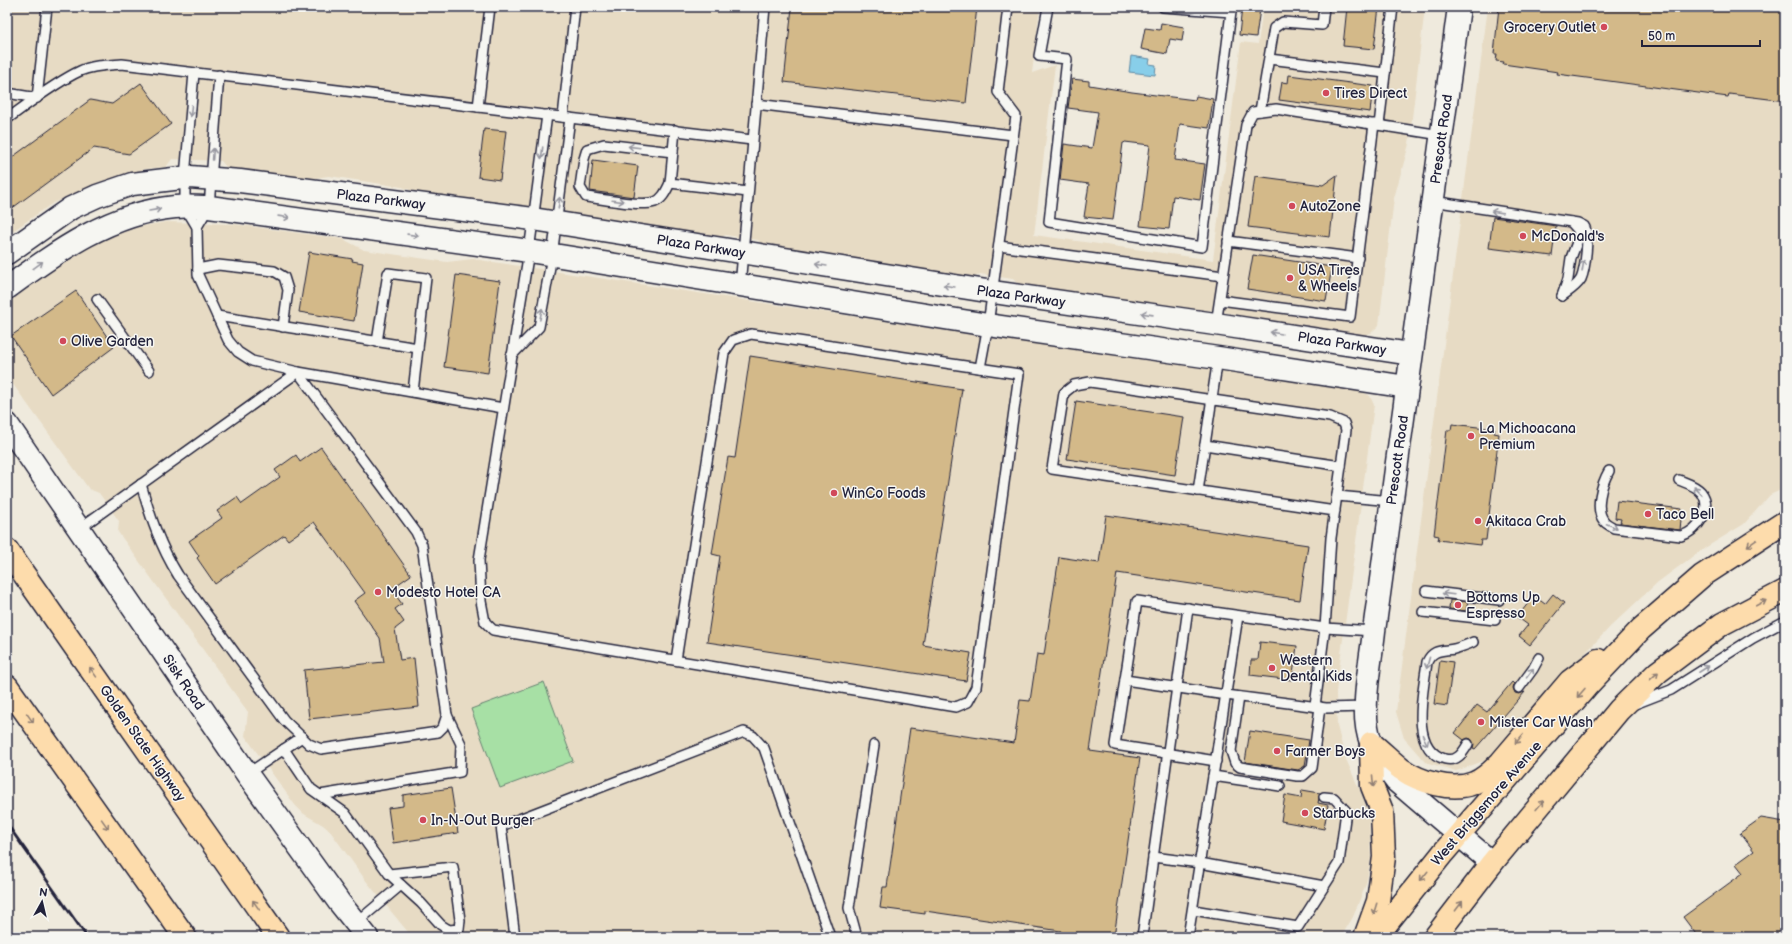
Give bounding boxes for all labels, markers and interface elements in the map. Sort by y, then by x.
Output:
place label: Grocery Outlet [1504,19,1597,36]
marker: Grocery Outlet [1599,22,1609,32]
scale bar [1642,22,1760,48]
text: 50 m [1648,29,1675,44]
place label: Tires Direct [1334,85,1408,102]
marker: Tires Direct [1321,88,1331,98]
street label: Prescott Road [1427,93,1456,185]
one-way arrow [187,104,195,117]
one-way arrow [628,144,641,151]
one-way arrow [538,146,546,159]
one-way arrow [209,148,216,161]
street label: Plaza Parkway [335,186,427,213]
one-way arrow [555,197,563,210]
one-way arrow [611,197,624,205]
place label: AutoZone [1300,198,1361,215]
marker: AutoZone [1287,201,1297,211]
one-way arrow [148,206,161,214]
one-way arrow [1491,208,1504,216]
one-way arrow [277,213,290,221]
place label: McDonald's [1531,228,1605,245]
one-way arrow [406,231,419,239]
street label: Plaza Parkway [655,231,747,262]
marker: McDonald's [1518,231,1528,241]
one-way arrow [1579,260,1587,273]
one-way arrow [33,261,44,269]
one-way arrow [815,261,828,269]
place label: USA Tires & Wheels [1298,262,1360,295]
marker: USA Tires & Wheels [1285,273,1295,283]
one-way arrow [943,282,956,290]
street label: Plaza Parkway [975,282,1067,311]
one-way arrow [538,308,546,321]
one-way arrow [1141,310,1154,318]
street label: Plaza Parkway [1296,328,1388,359]
one-way arrow [1270,329,1283,337]
place label: Olive Garden [71,333,154,350]
marker: Olive Garden [58,336,68,346]
street label: Prescott Road [1383,414,1412,506]
place label: La Michoacana Premium [1479,420,1576,453]
marker: La Michoacana Premium [1466,431,1476,441]
place label: WinCo Foods [842,485,926,502]
one-way arrow [1693,486,1703,496]
marker: WinCo Foods [829,488,839,498]
place label: Taco Bell [1656,506,1714,523]
marker: Taco Bell [1643,509,1653,519]
place label: Akitaca Crab [1486,513,1566,530]
marker: Akitaca Crab [1473,516,1483,526]
one-way arrow [1605,522,1617,530]
one-way arrow [1747,539,1758,547]
place label: Modesto Hotel CA [386,584,501,601]
marker: Modesto Hotel CA [373,587,383,597]
place label: Bottoms Up Espresso [1466,589,1540,622]
one-way arrow [1442,590,1455,598]
one-way arrow [1755,599,1767,607]
marker: Bottoms Up Espresso [1453,600,1463,610]
street label: Sisk Road [159,651,208,713]
place label: Western Dental Kids [1280,652,1352,685]
one-way arrow [1424,656,1432,669]
marker: Western Dental Kids [1267,663,1277,673]
one-way arrow [1698,664,1710,672]
one-way arrow [89,667,97,678]
one-way arrow [1526,668,1534,679]
one-way arrow [1649,671,1659,681]
street label: Golden State Highway [96,682,190,805]
one-way arrow [1577,687,1586,698]
one-way arrow [26,712,34,723]
place label: Mister Car Wash [1489,714,1593,731]
marker: Mister Car Wash [1476,717,1486,727]
one-way arrow [1422,733,1429,745]
one-way arrow [1515,734,1524,744]
street label: West Briggsmore Avenue [1428,737,1545,869]
place label: Farmer Boys [1285,743,1365,760]
marker: Farmer Boys [1272,746,1282,756]
one-way arrow [1369,775,1376,788]
one-way arrow [1536,799,1545,810]
place label: Starbucks [1313,805,1375,822]
marker: Starbucks [1300,808,1310,818]
place label: In-N-Out Burger [431,812,535,829]
marker: In-N-Out Burger [418,815,428,825]
one-way arrow [101,818,109,829]
one-way arrow [1419,871,1428,882]
north arrow [22,882,62,922]
text: N [38,886,48,900]
one-way arrow [252,900,260,911]
one-way arrow [1455,901,1463,912]
one-way arrow [1371,902,1378,915]

